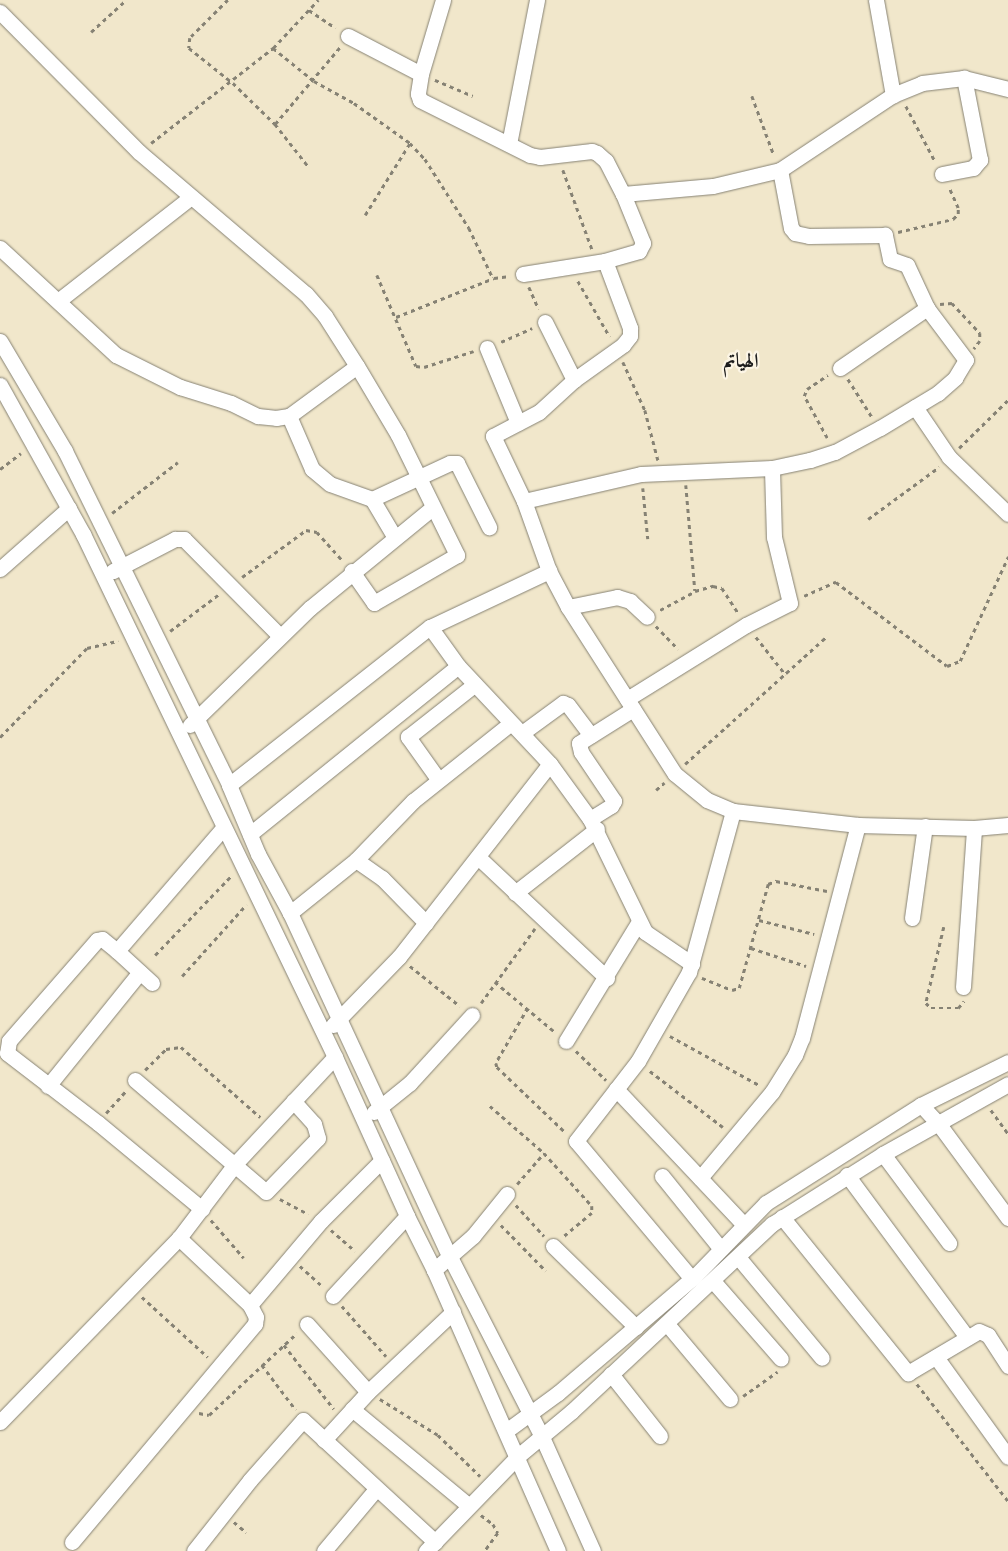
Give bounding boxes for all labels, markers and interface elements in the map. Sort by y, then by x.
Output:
district label: الهياتم [724,349,758,373]

